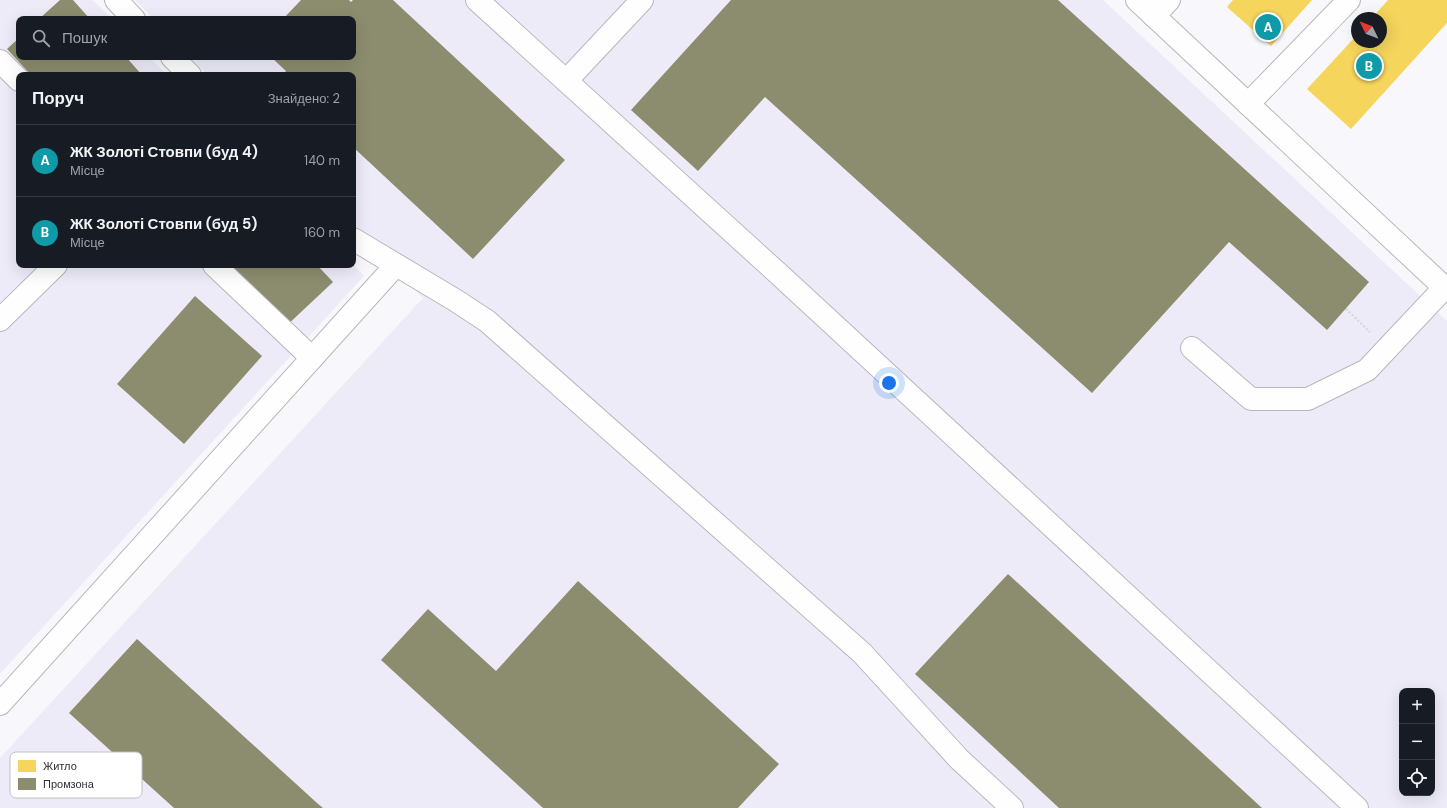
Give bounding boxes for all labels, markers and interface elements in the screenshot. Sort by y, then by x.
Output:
pin: A [1255,12,1281,42]
north arrow [1351,12,1387,48]
search box [16,16,356,60]
icon: search [30,27,52,49]
text: Пошук [62,28,107,48]
pin: B [1356,51,1382,81]
text: Поруч [32,87,84,109]
text: Знайдено: 2 [268,90,340,107]
text: ЖК Золоті Стовпи (буд 4) [70,142,258,162]
text: A [40,152,50,169]
text: 140 m [304,152,340,169]
text: Місце [70,162,105,179]
text: ЖК Золоті Стовпи (буд 5) [70,214,257,234]
text: B [41,224,49,241]
text: 160 m [304,224,340,241]
text: Місце [70,234,105,251]
your location [879,373,899,393]
map controls [1399,688,1435,796]
button: + [1399,688,1435,724]
button: − [1399,724,1435,760]
legend [10,752,142,798]
text: Житло [43,759,77,773]
button: locate [1399,760,1435,796]
text: Промзона [43,777,95,791]

